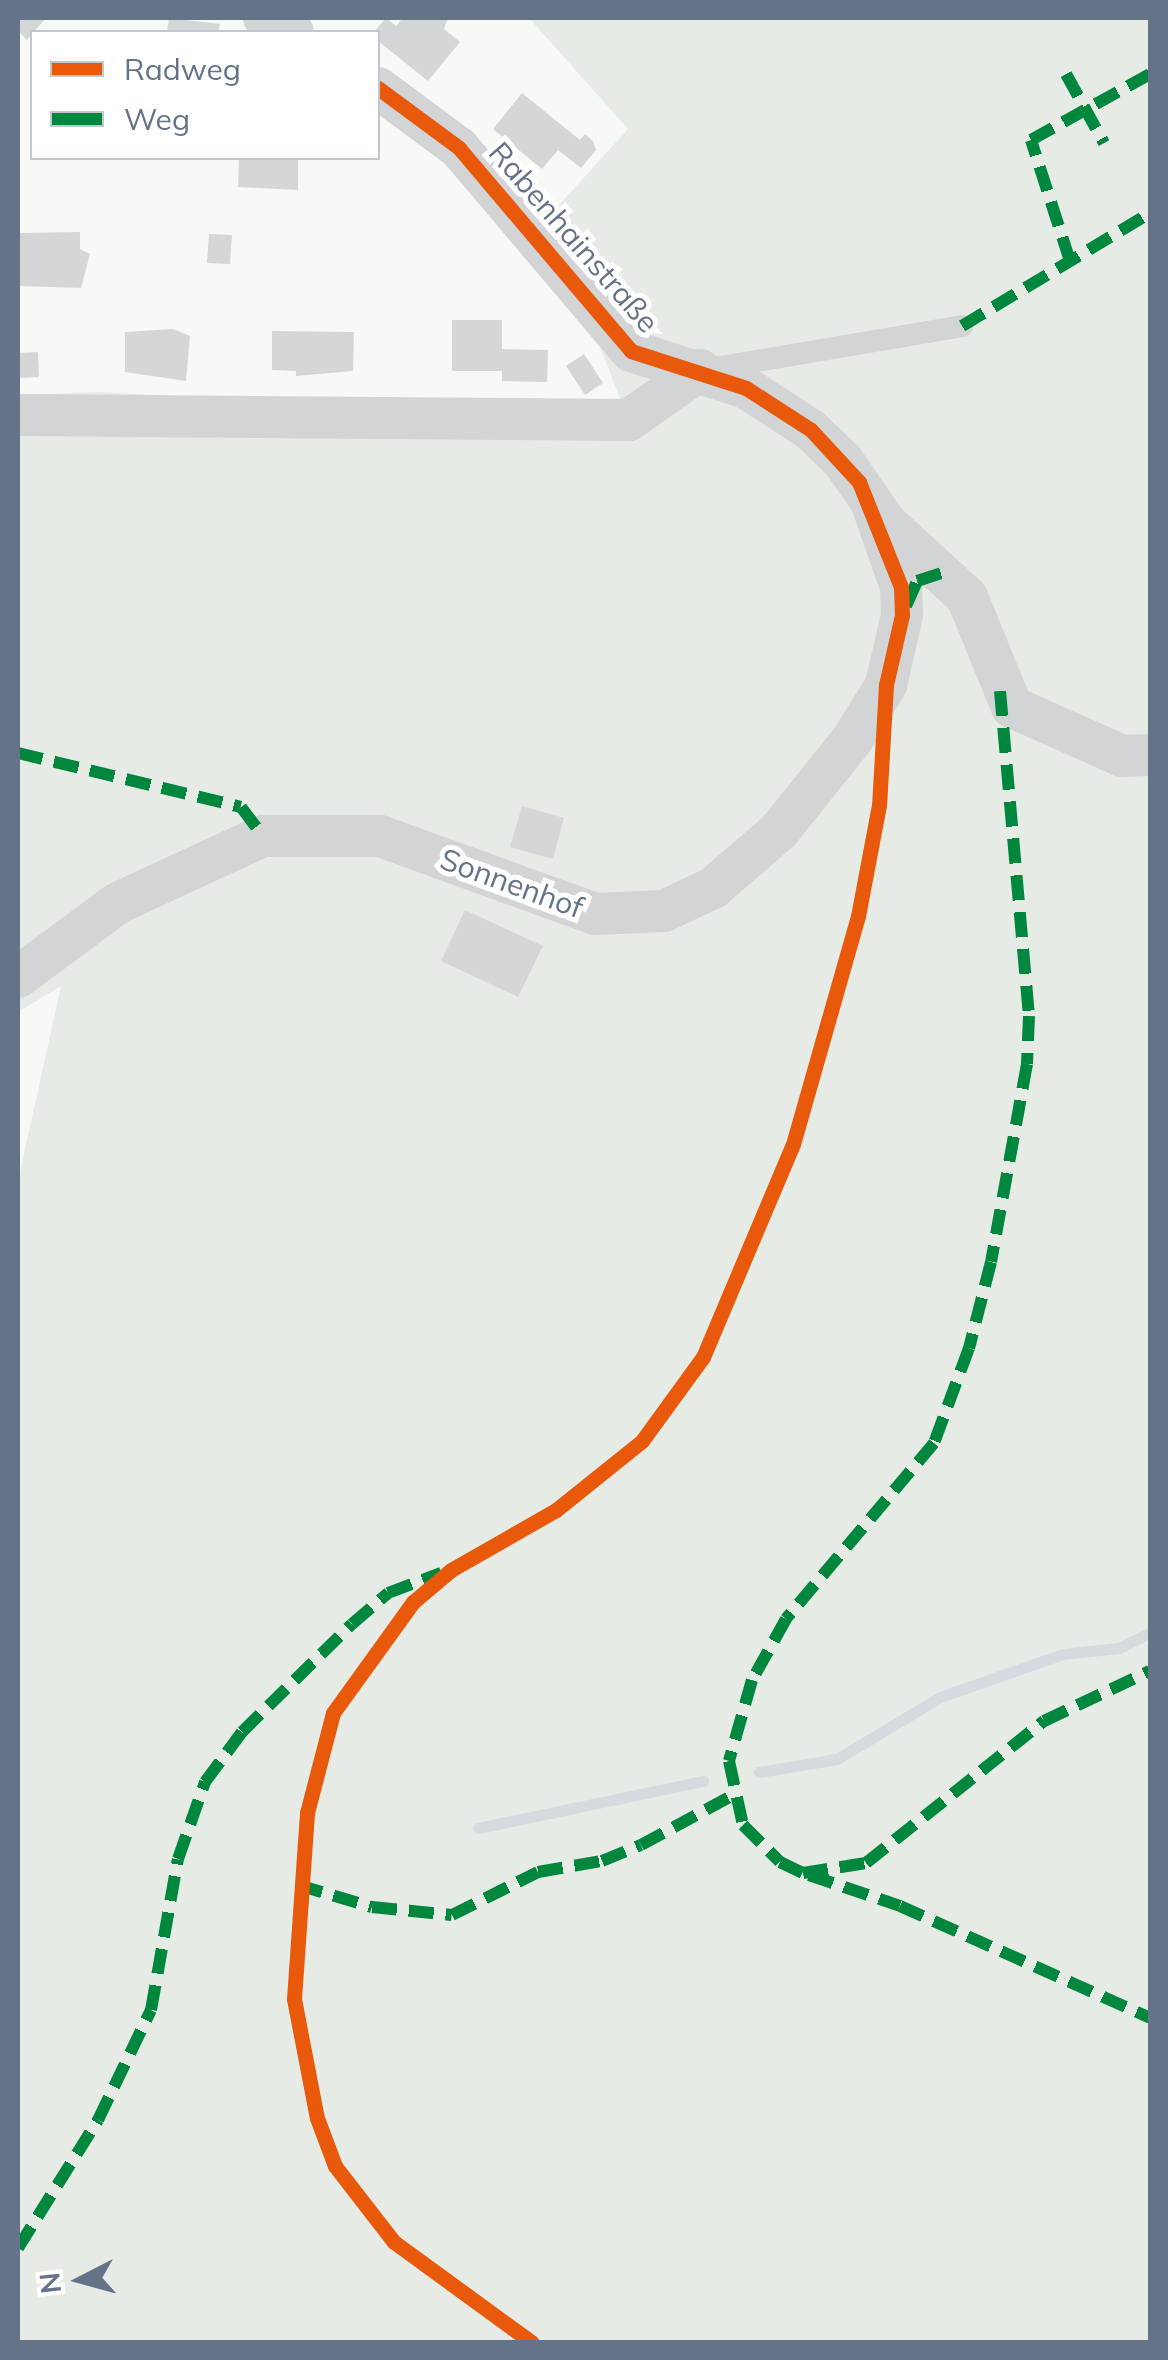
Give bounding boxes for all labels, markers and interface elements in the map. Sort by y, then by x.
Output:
legend [30,30,380,160]
text: Radweg [124,50,241,88]
text: Weg [124,100,190,138]
street label: Rabenhainstraße [482,135,666,339]
street label: Sonnenhof [436,841,588,925]
north arrow [30,2230,130,2330]
text: N [31,2271,68,2296]

